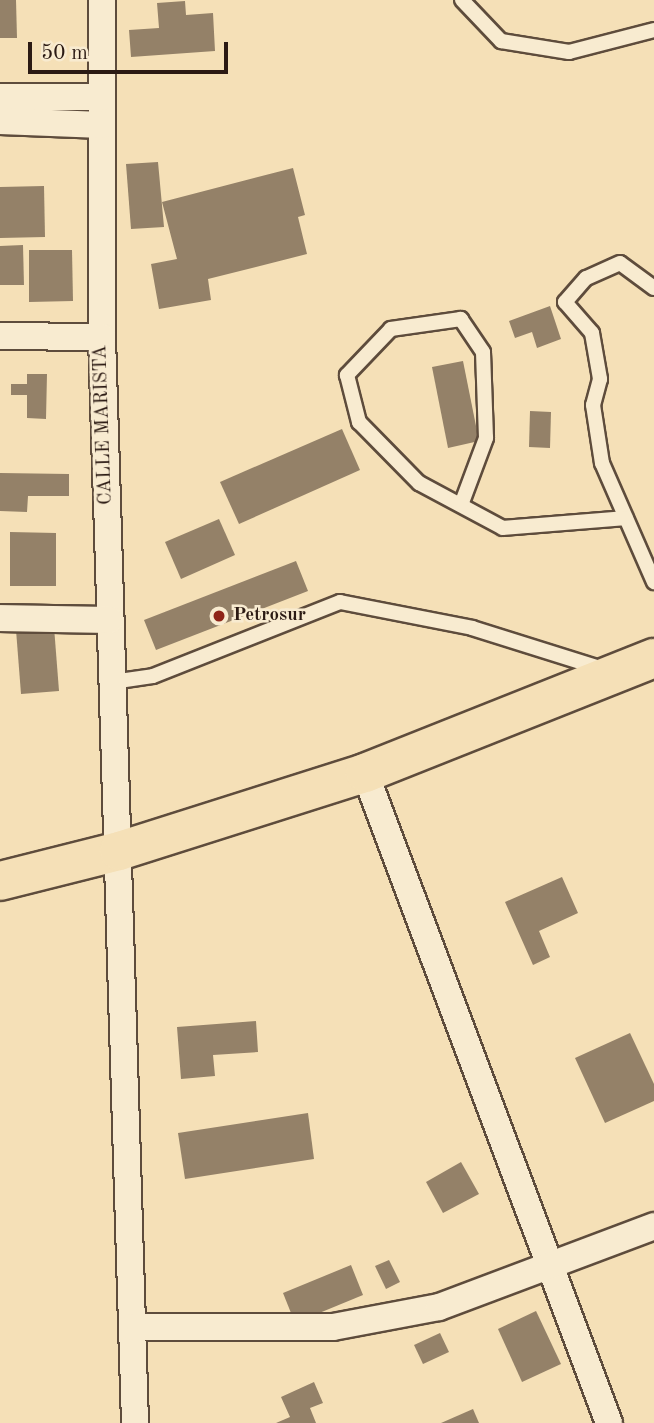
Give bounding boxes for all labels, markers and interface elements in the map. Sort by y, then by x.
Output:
scale bar [32,28,231,72]
text: 50 m [41,43,88,64]
street label: CALLE MARISTA [90,345,118,505]
place label: Petrosur [233,605,306,627]
marker: Petrosur [211,608,227,624]

